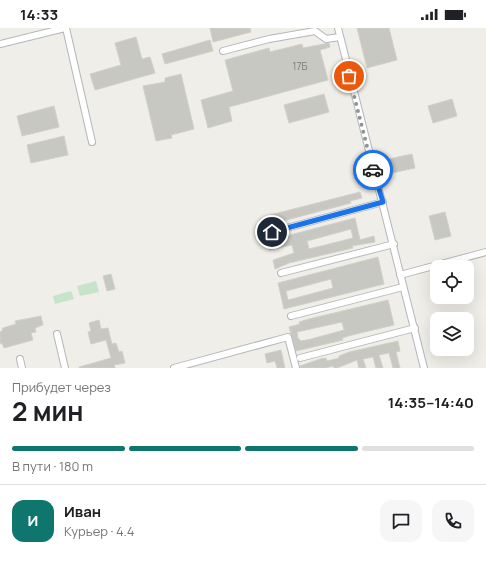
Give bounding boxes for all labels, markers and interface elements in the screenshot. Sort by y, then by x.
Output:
text: 14:33 [20,4,58,25]
house number: 17Б [293,59,307,73]
pin [332,59,366,93]
icon: bag [338,65,360,87]
courier [353,150,393,190]
icon: car [362,159,384,181]
pin [255,215,289,249]
icon: home [261,221,283,243]
map controls [430,260,474,356]
button: locate [430,260,474,304]
button: layers [430,312,474,356]
text: Прибудет через [12,378,111,396]
text: 14:35–14:40 [388,392,474,413]
text: 2 мин [12,393,84,429]
text: В пути · 180 m [12,457,93,475]
button: chat [380,500,422,542]
button: phone [432,500,474,542]
text: Иван [64,501,101,522]
text: И [28,510,38,531]
text: Курьер · 4.4 [64,522,134,540]

